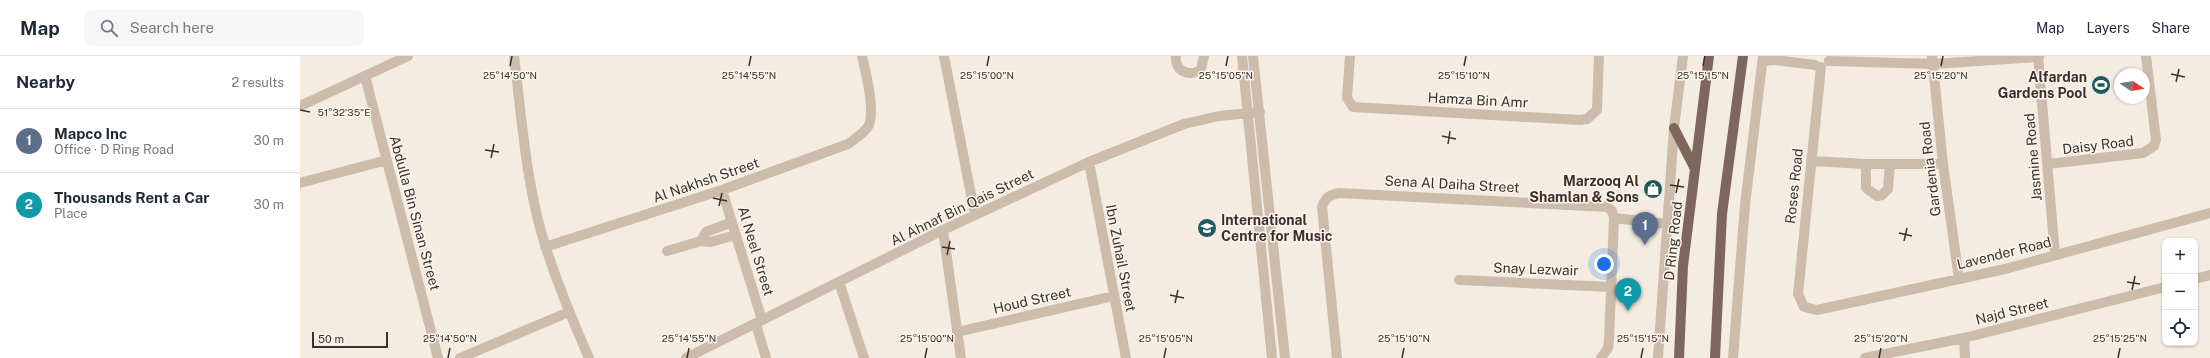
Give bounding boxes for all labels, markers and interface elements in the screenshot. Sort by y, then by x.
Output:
search box [84,10,364,46]
text: Map [20,17,60,39]
icon: search [98,17,120,39]
text: Search here [130,19,214,36]
text: Map [2036,20,2064,36]
text: Layers [2086,20,2130,36]
text: Share [2152,20,2190,36]
north arrow [2114,68,2150,104]
text: 25°14'50"N [483,69,537,81]
text: 25°14'55"N [722,69,776,81]
text: 25°15'00"N [960,69,1014,81]
text: 25°15'05"N [1199,69,1253,81]
text: 25°15'10"N [1438,69,1490,81]
text: 25°15'15"N [1677,69,1729,81]
text: 25°15'20"N [1914,69,1968,81]
place label: Alfardan Gardens Pool [1998,69,2087,101]
text: Nearby [16,72,75,92]
sports icon: Alfardan Gardens Pool [2090,74,2112,96]
text: 2 results [232,75,284,90]
street label: Hamza Bin Amr [1427,89,1529,111]
text: 51°32'35"E [317,106,371,118]
street label: Jasmine Road [2021,112,2045,202]
street label: Gardenia Road [1916,121,1944,217]
text: Mapco Inc [54,125,127,142]
text: 1 [26,133,32,148]
text: 30 m [254,133,284,148]
street label: Daisy Road [2061,133,2135,157]
street label: Abdulla Bin Sinan Street [387,134,443,292]
text: Office · D Ring Road [54,142,174,157]
street label: Roses Road [1782,148,1806,224]
street label: Al Nakhsh Street [651,154,761,206]
street label: Al Ahnaf Bin Qais Street [888,165,1036,249]
street label: Sena Al Daiha Street [1384,172,1520,196]
place label: Marzooq Al Shamlan & Sons [1529,173,1639,205]
shop icon: Marzooq Al Shamlan & Sons [1642,178,1664,200]
text: Thousands Rent a Car [54,189,209,206]
text: 2 [25,197,33,212]
text: 30 m [254,197,284,212]
street label: D Ring Road [1661,201,1685,281]
street label: Ibn Zuhail Street [1103,203,1139,313]
street label: Al Neel Street [735,204,777,298]
text: Place [54,206,88,221]
place label: International Centre for Music [1221,212,1333,244]
pin: 1 [1632,212,1658,245]
school or university icon: International Centre for Music [1196,217,1218,239]
street label: Lavender Road [1955,234,2053,272]
map controls [2162,238,2198,346]
button: + [2162,238,2198,274]
your location [1594,254,1614,274]
street label: Snay Lezwair [1493,260,1579,278]
button: − [2162,274,2198,310]
pin: 2 [1615,278,1641,311]
street label: Houd Street [992,283,1072,317]
street label: Najd Street [1974,294,2050,328]
button: locate [2162,310,2198,346]
scale bar [312,330,388,349]
text: 25°14'50"N [423,332,477,344]
text: 25°14'55"N [662,332,716,344]
text: 25°15'00"N [900,332,954,344]
text: 25°15'05"N [1139,332,1193,344]
text: 25°15'10"N [1378,332,1430,344]
text: 25°15'15"N [1617,332,1669,344]
text: 25°15'20"N [1854,332,1908,344]
text: 25°15'25"N [2093,332,2147,344]
text: 50 m [318,333,344,345]

